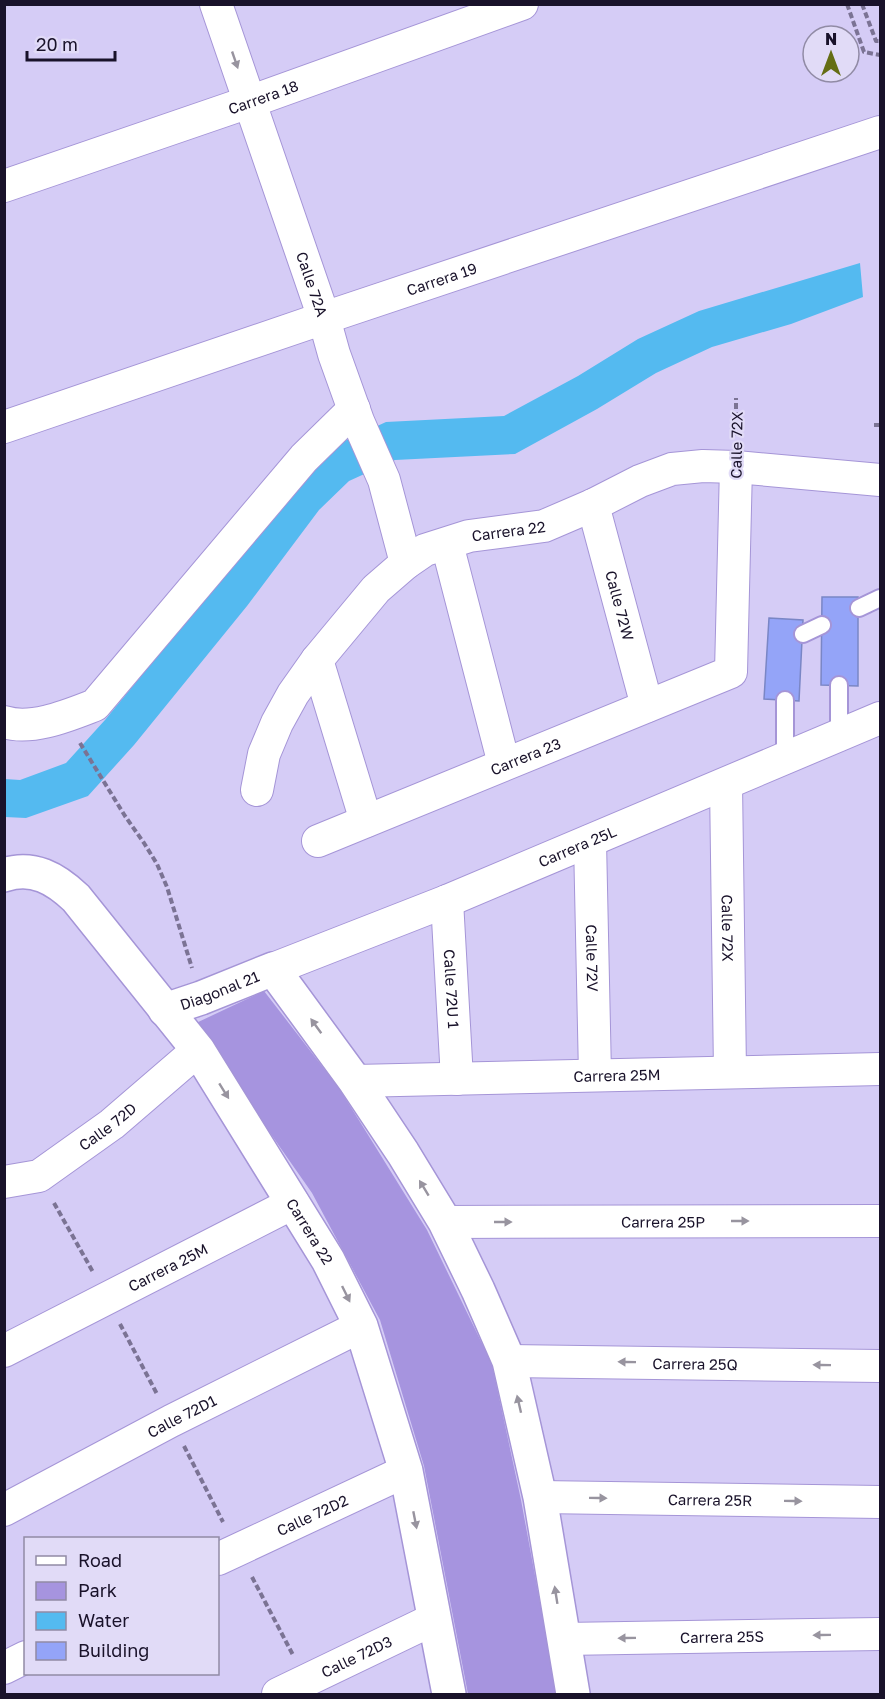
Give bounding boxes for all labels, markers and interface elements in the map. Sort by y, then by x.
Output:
scale bar [27,24,116,62]
north arrow [801,24,861,84]
text: N [825,29,837,49]
text: 20 m [36,33,78,55]
one-way arrow [230,51,240,69]
street label: Carrera 18 [226,76,301,118]
street label: Calle 72A [293,249,332,319]
street label: Carrera 19 [404,259,479,299]
street label: Calle 72X [726,411,746,479]
street label: Carrera 22 [470,517,546,545]
street label: Calle 72W [602,568,638,642]
street label: Carrera 23 [487,734,563,779]
street label: Carrera 25L [535,821,619,870]
street label: Calle 72X [719,894,737,962]
street label: Calle 72V [583,924,602,992]
street label: Calle 72U 1 [441,949,463,1029]
street label: Diagonal 21 [178,967,262,1013]
one-way arrow [310,1019,322,1034]
street label: Carrera 25M [573,1065,661,1085]
one-way arrow [218,1083,229,1099]
street label: Calle 72D [75,1098,140,1154]
one-way arrow [419,1180,430,1196]
street label: Carrera 22 [283,1195,337,1268]
street label: Carrera 25P [621,1212,705,1231]
one-way arrow [731,1216,750,1226]
one-way arrow [494,1217,513,1227]
street label: Carrera 25M [125,1239,211,1295]
one-way arrow [341,1286,350,1303]
street label: Carrera 25Q [652,1354,738,1373]
one-way arrow [618,1358,637,1367]
one-way arrow [813,1360,832,1370]
street label: Calle 72D1 [144,1391,219,1441]
one-way arrow [514,1395,524,1413]
street label: Carrera 25R [668,1490,752,1509]
street label: Calle 72D2 [274,1491,351,1539]
one-way arrow [589,1493,608,1503]
one-way arrow [784,1496,803,1506]
one-way arrow [411,1511,420,1530]
legend [24,1537,219,1675]
text: Road [78,1549,122,1571]
text: Park [78,1579,117,1601]
one-way arrow [552,1586,561,1605]
text: Water [78,1609,129,1631]
street label: Carrera 25S [680,1627,764,1646]
one-way arrow [813,1630,832,1639]
street label: Calle 72D3 [318,1632,395,1681]
one-way arrow [618,1633,637,1643]
text: Building [78,1639,149,1661]

